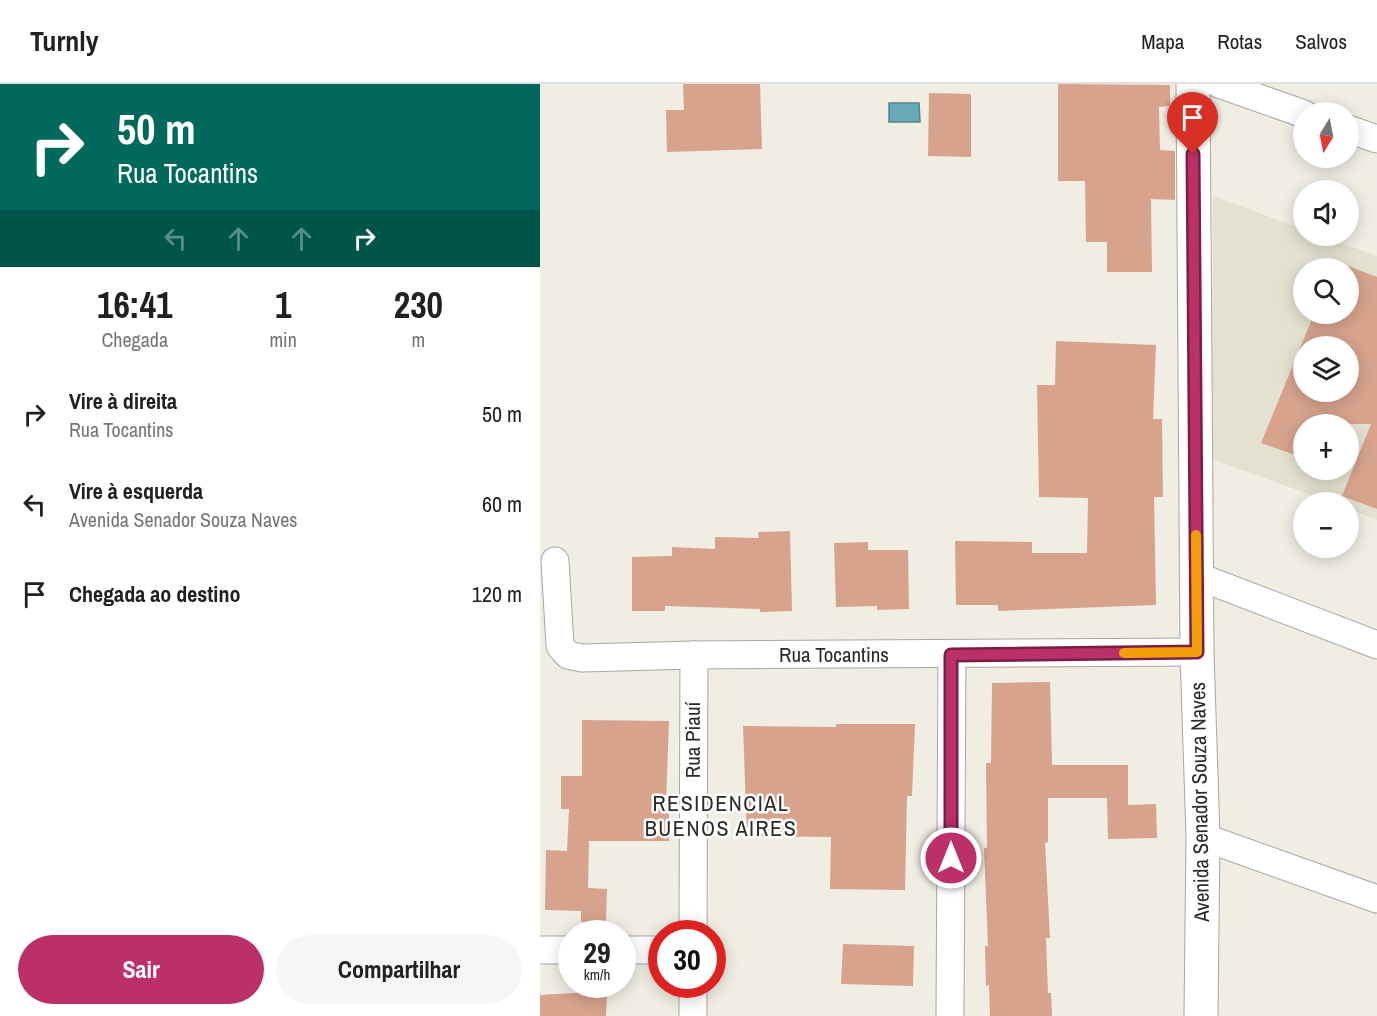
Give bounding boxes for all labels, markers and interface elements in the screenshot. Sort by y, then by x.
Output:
text: Turnly [30,22,99,60]
text: Mapa [1141,27,1184,56]
text: Rotas [1217,27,1262,56]
text: Salvos [1295,27,1347,56]
pin [1167,92,1218,154]
text: 50 m [117,101,196,157]
icon: arrive [1176,101,1209,134]
north arrow [1293,102,1359,168]
map controls [1293,102,1359,558]
icon: right [18,108,96,186]
text: Rua Tocantins [117,155,258,191]
button: sound [1293,180,1359,246]
icon: left [159,222,192,255]
icon: ahead [222,222,255,255]
icon: ahead [285,222,318,255]
icon: right [348,222,381,255]
button: search [1293,258,1359,324]
text: 16:41 [97,281,172,329]
text: 1 [275,281,291,329]
text: 230 [394,281,443,329]
text: Chegada [101,326,168,353]
text: min [269,326,297,353]
text: m [412,326,425,353]
button: layers [1293,336,1359,402]
text: Vire à direita [69,386,177,416]
icon: right [18,398,51,431]
text: 50 m [482,399,522,429]
button: + [1293,414,1359,480]
text: Rua Tocantins [69,416,174,443]
text: Vire à esquerda [69,476,203,506]
icon: left [18,488,51,521]
text: 60 m [482,489,522,519]
button: − [1293,492,1359,558]
text: Avenida Senador Souza Naves [69,506,298,533]
icon: arrive [18,578,51,611]
text: Chegada ao destino [69,579,240,609]
text: 120 m [472,579,522,609]
street label: Rua Tocantins [779,640,889,669]
street label: Avenida Senador Souza Naves [1183,682,1216,923]
street label: Rua Piauí [678,701,707,778]
district label: RESIDENCIAL BUENOS AIRES [645,788,797,843]
position arrow [919,826,983,890]
speed limit sign: 30 [648,920,726,998]
text: 29 [583,932,611,972]
button: Sair [18,935,264,1004]
button: Compartilhar [276,935,522,1004]
text: km/h [584,964,610,985]

